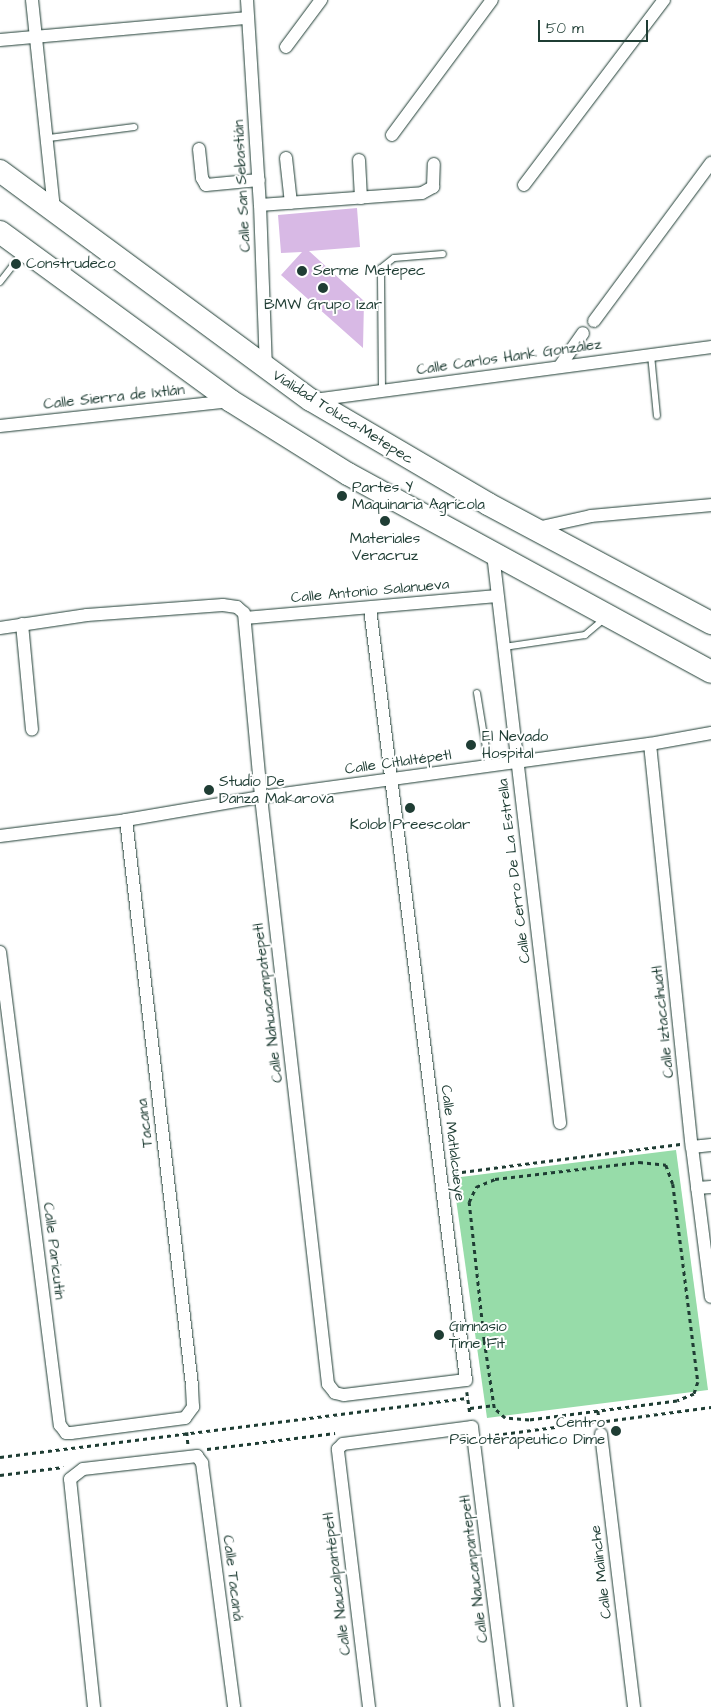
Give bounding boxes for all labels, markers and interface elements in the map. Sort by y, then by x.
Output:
scale bar [541,10,651,42]
text: 50 m [546,18,584,39]
street label: Calle San Sebastián [230,119,254,253]
place label: Construdeco [26,255,116,273]
marker: Construdeco [10,258,22,270]
place label: Serme Metepec [313,262,425,280]
marker: Serme Metepec [295,264,309,278]
marker: BMW Grupo Izar [317,282,329,294]
place label: BMW Grupo Izar [264,296,382,314]
street label: Calle Carlos Hank González [415,335,603,379]
street label: Vialidad Toluca-Metepec [269,366,417,468]
street label: Calle Sierra de Ixtlán [42,381,186,413]
place label: Partes Y Maquinaria Agrícola [352,478,485,513]
marker: Partes Y Maquinaria Agrícola [336,490,348,502]
marker: Materiales Veracruz [379,515,391,527]
place label: Materiales Veracruz [350,529,420,564]
street label: Calle Antonio Salanueva [290,575,450,607]
place label: El Nevado Hospital [482,727,548,762]
marker: El Nevado Hospital [464,738,478,752]
street label: Calle Citlaltépetl [344,746,452,778]
place label: Studio De Danza Makarova [219,772,334,807]
street label: Calle Cerro De La Estrella [494,778,534,964]
marker: Studio De Danza Makarova [203,784,215,796]
marker: Kolob Preescolar [404,802,416,814]
place label: Kolob Preescolar [350,816,470,834]
street label: Calle Nahuacampatepetl [249,922,287,1084]
street label: Calle Iztaccíhuatl [648,965,678,1079]
street label: Calle Matlalcueye [437,1084,469,1202]
street label: Tacana [133,1097,157,1149]
street label: Calle Paricutín [39,1201,69,1301]
place label: Gimnasio Time Fit [449,1317,507,1352]
marker: Gimnasio Time Fit [433,1329,445,1341]
place label: Centro Psicoterapeutico Dime [449,1413,605,1448]
marker: Centro Psicoterapeutico Dime [609,1424,623,1438]
street label: Calle Naucanpantepetl [456,1494,492,1644]
street label: Calle Naucalpantépetl [319,1512,355,1656]
street label: Calle Malinche [586,1524,616,1620]
street label: Calle Tacaná [219,1534,247,1622]

